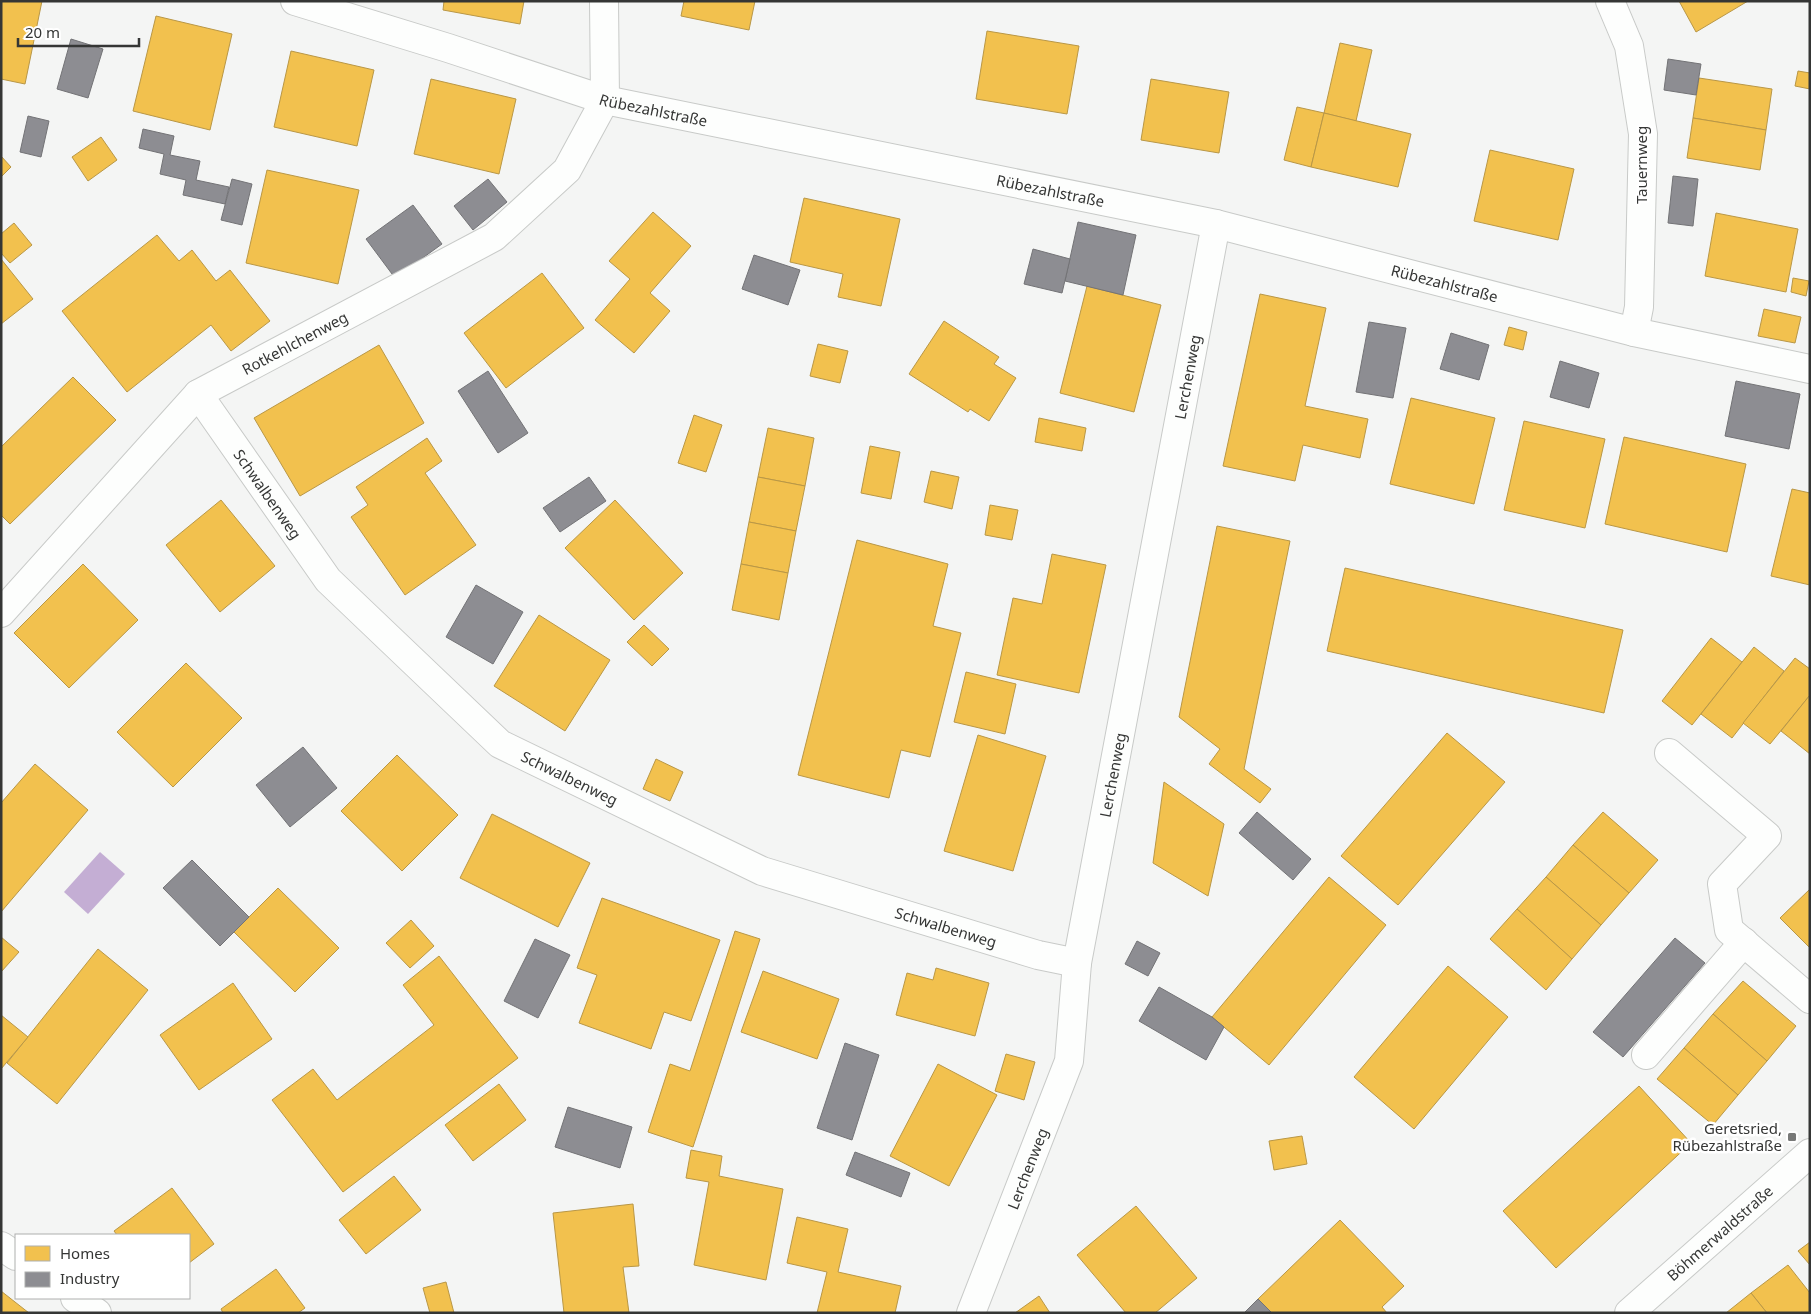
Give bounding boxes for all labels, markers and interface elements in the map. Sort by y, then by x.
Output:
scale bar [18,15,139,47]
text: 20 m [25,22,60,42]
street label: Rübezahlstraße [597,89,709,131]
street label: Tauernweg [1631,126,1651,204]
street label: Rübezahlstraße [995,170,1106,211]
street label: Rübezahlstraße [1389,260,1500,306]
street label: Rotkehlchenweg [238,306,351,379]
street label: Lerchenweg [1169,333,1205,421]
street label: Schwalbenweg [230,445,306,543]
street label: Lerchenweg [1095,731,1130,819]
street label: Schwalbenweg [518,746,621,810]
street label: Schwalbenweg [893,902,999,952]
place label: Geretsried, Rübezahlstraße [1672,1118,1782,1155]
street label: Lerchenweg [1002,1125,1052,1212]
marker: Geretsried, Rübezahlstraße [1786,1131,1798,1143]
street label: Böhmerwaldstraße [1662,1181,1777,1285]
legend [15,1234,190,1299]
text: Homes [60,1243,110,1263]
text: Industry [60,1268,120,1288]

